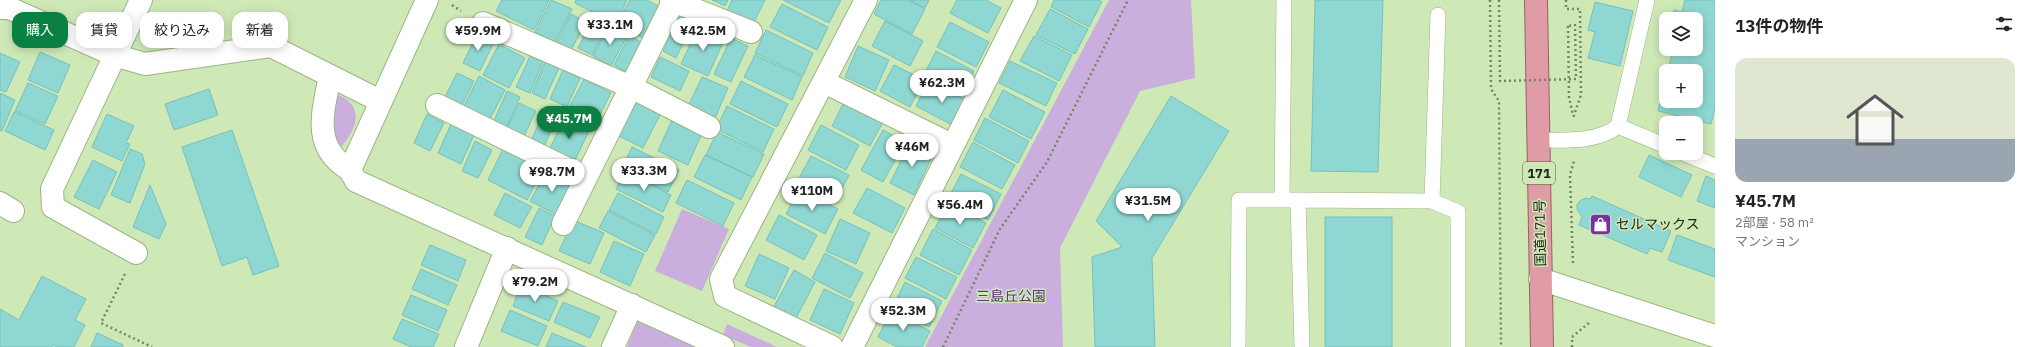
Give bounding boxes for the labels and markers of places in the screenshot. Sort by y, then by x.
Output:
pin: ¥33.1M [577,12,643,46]
pin: ¥59.9M [445,18,511,52]
pin: ¥42.5M [670,18,736,52]
pin: ¥62.3M [909,70,975,104]
pin: ¥45.7M [536,106,602,140]
pin: ¥46M [888,134,936,168]
pin: ¥33.3M [611,158,677,192]
pin: ¥98.7M [519,159,585,193]
pin: ¥110M [784,178,840,212]
pin: ¥31.5M [1115,188,1181,222]
pin: ¥56.4M [927,192,993,226]
shop icon: セルマックス [1587,211,1613,237]
place label: セルマックス [1616,215,1700,233]
pin: ¥79.2M [502,269,568,303]
pin: ¥52.3M [870,298,936,332]

